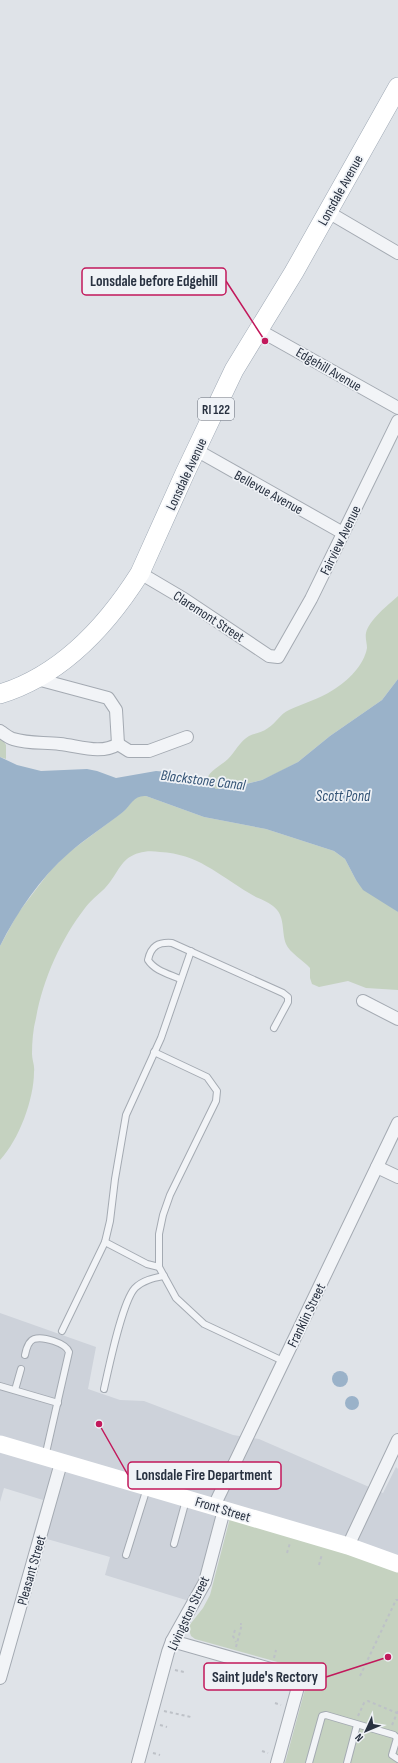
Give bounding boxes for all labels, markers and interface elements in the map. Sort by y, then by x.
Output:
street label: Lonsdale Avenue [314,152,367,228]
callout: Lonsdale before Edgehill [82,268,226,295]
text: Lonsdale before Edgehill [90,272,218,291]
street label: Edgehill Avenue [293,344,365,395]
road number: RI 122 [198,398,234,420]
street label: Lonsdale Avenue [162,435,211,513]
street label: Bellevue Avenue [231,467,306,518]
street label: Fairview Avenue [316,503,365,578]
street label: Claremont Street [170,587,247,646]
water label: Blackstone Canal [160,766,248,795]
water label: Scott Pond [316,787,371,806]
street label: Franklin Street [284,1280,329,1350]
callout: Lonsdale Fire Department [128,1462,281,1489]
text: Lonsdale Fire Department [136,1466,272,1485]
street label: Front Street [193,1493,253,1526]
street label: Pleasant Street [13,1533,50,1607]
street label: Livingston Street [164,1573,213,1653]
callout: Saint Jude's Rectory [204,1663,326,1690]
text: Saint Jude's Rectory [212,1668,319,1687]
north arrow [346,1711,386,1751]
text: N [352,1731,366,1744]

